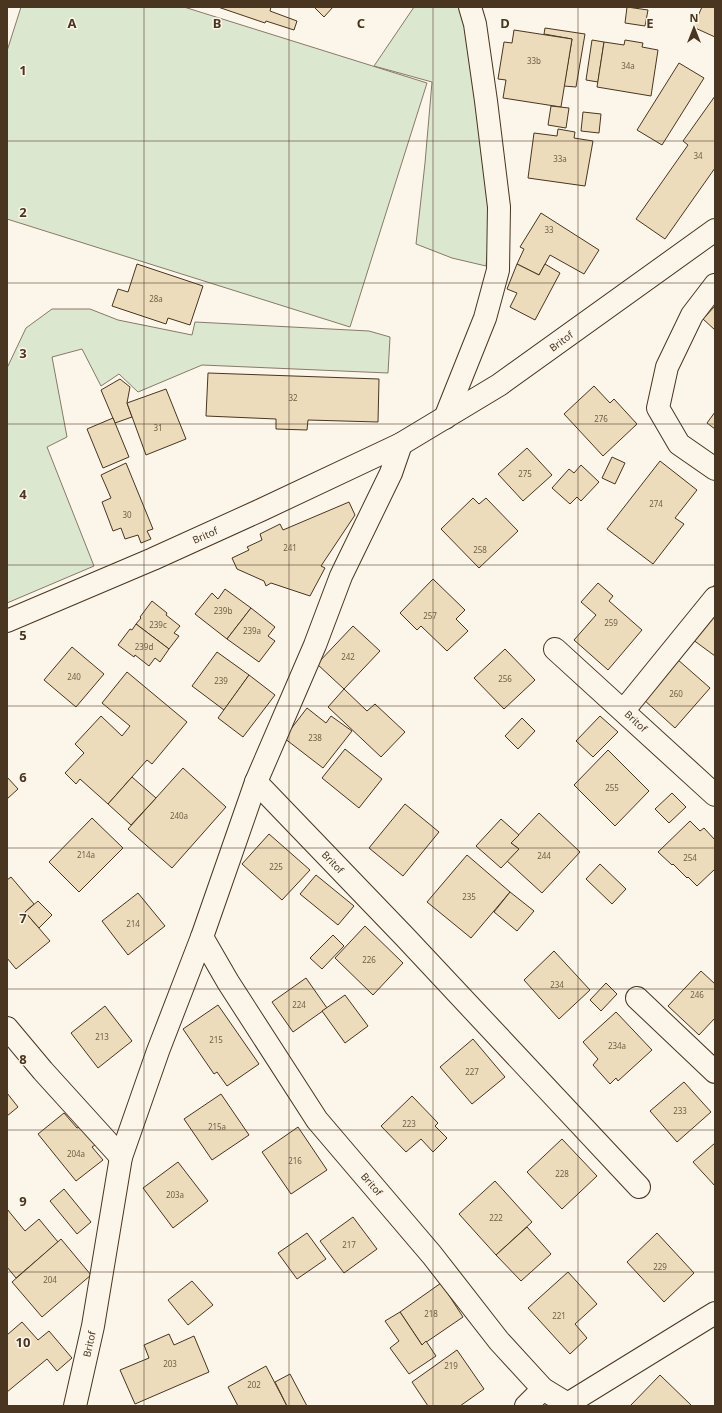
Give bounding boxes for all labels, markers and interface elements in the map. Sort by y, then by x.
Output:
north arrow [674,8,714,48]
text: N [690,10,698,25]
text: A [68,14,77,32]
text: B [213,14,221,32]
text: C [357,14,365,32]
text: D [500,14,510,32]
text: E [646,14,654,32]
house number: 33b [527,55,541,66]
house number: 34a [621,60,635,71]
text: 1 [19,61,27,79]
house number: 34 [693,150,703,161]
house number: 33a [553,153,567,164]
text: 2 [19,203,27,221]
house number: 33 [544,224,554,235]
house number: 28a [149,293,163,304]
street label: Britof [546,327,576,354]
text: 3 [19,344,27,362]
house number: 32 [288,392,298,403]
house number: 276 [594,413,608,424]
house number: 31 [153,422,163,433]
house number: 275 [518,468,532,479]
text: 4 [19,485,27,503]
house number: 274 [649,498,663,509]
house number: 30 [122,509,132,520]
street label: Britof [190,523,220,547]
house number: 241 [283,542,297,553]
house number: 258 [473,544,487,555]
house number: 239b [214,605,232,616]
house number: 257 [423,610,437,621]
house number: 259 [604,617,618,628]
house number: 239c [149,619,167,630]
house number: 239a [243,625,261,636]
text: 5 [19,626,27,644]
house number: 239d [135,641,153,652]
house number: 242 [341,651,355,662]
house number: 240 [67,671,81,682]
house number: 256 [498,673,512,684]
house number: 239 [214,675,228,686]
house number: 260 [669,688,683,699]
street label: Britof [622,707,651,735]
house number: 238 [308,732,322,743]
text: 6 [19,768,27,786]
house number: 255 [605,782,619,793]
house number: 240a [170,810,188,821]
street label: Britof [319,848,348,877]
house number: 214a [77,849,95,860]
house number: 244 [537,850,551,861]
house number: 254 [683,852,697,863]
house number: 225 [269,861,283,872]
house number: 235 [462,891,476,902]
text: 7 [19,909,27,927]
house number: 214 [126,918,140,929]
house number: 226 [362,954,376,965]
house number: 234 [550,979,564,990]
house number: 246 [690,989,704,1000]
house number: 224 [292,999,306,1010]
house number: 213 [95,1031,109,1042]
house number: 215 [209,1034,223,1045]
house number: 234a [608,1040,626,1051]
text: 8 [19,1050,27,1068]
house number: 227 [465,1066,479,1077]
house number: 233 [673,1105,687,1116]
house number: 223 [402,1118,416,1129]
house number: 215a [208,1121,226,1132]
house number: 204a [67,1148,85,1159]
house number: 216 [288,1155,302,1166]
house number: 228 [555,1168,569,1179]
street label: Britof [358,1169,386,1199]
house number: 203a [166,1189,184,1200]
text: 9 [19,1192,27,1210]
house number: 222 [489,1212,503,1223]
house number: 217 [342,1239,356,1250]
house number: 229 [653,1261,667,1272]
house number: 204 [43,1274,57,1285]
house number: 218 [424,1308,438,1319]
house number: 221 [552,1310,566,1321]
street label: Britof [79,1329,99,1358]
text: 10 [16,1333,30,1351]
house number: 203 [163,1358,177,1369]
house number: 219 [444,1360,458,1371]
house number: 202 [247,1379,261,1390]

